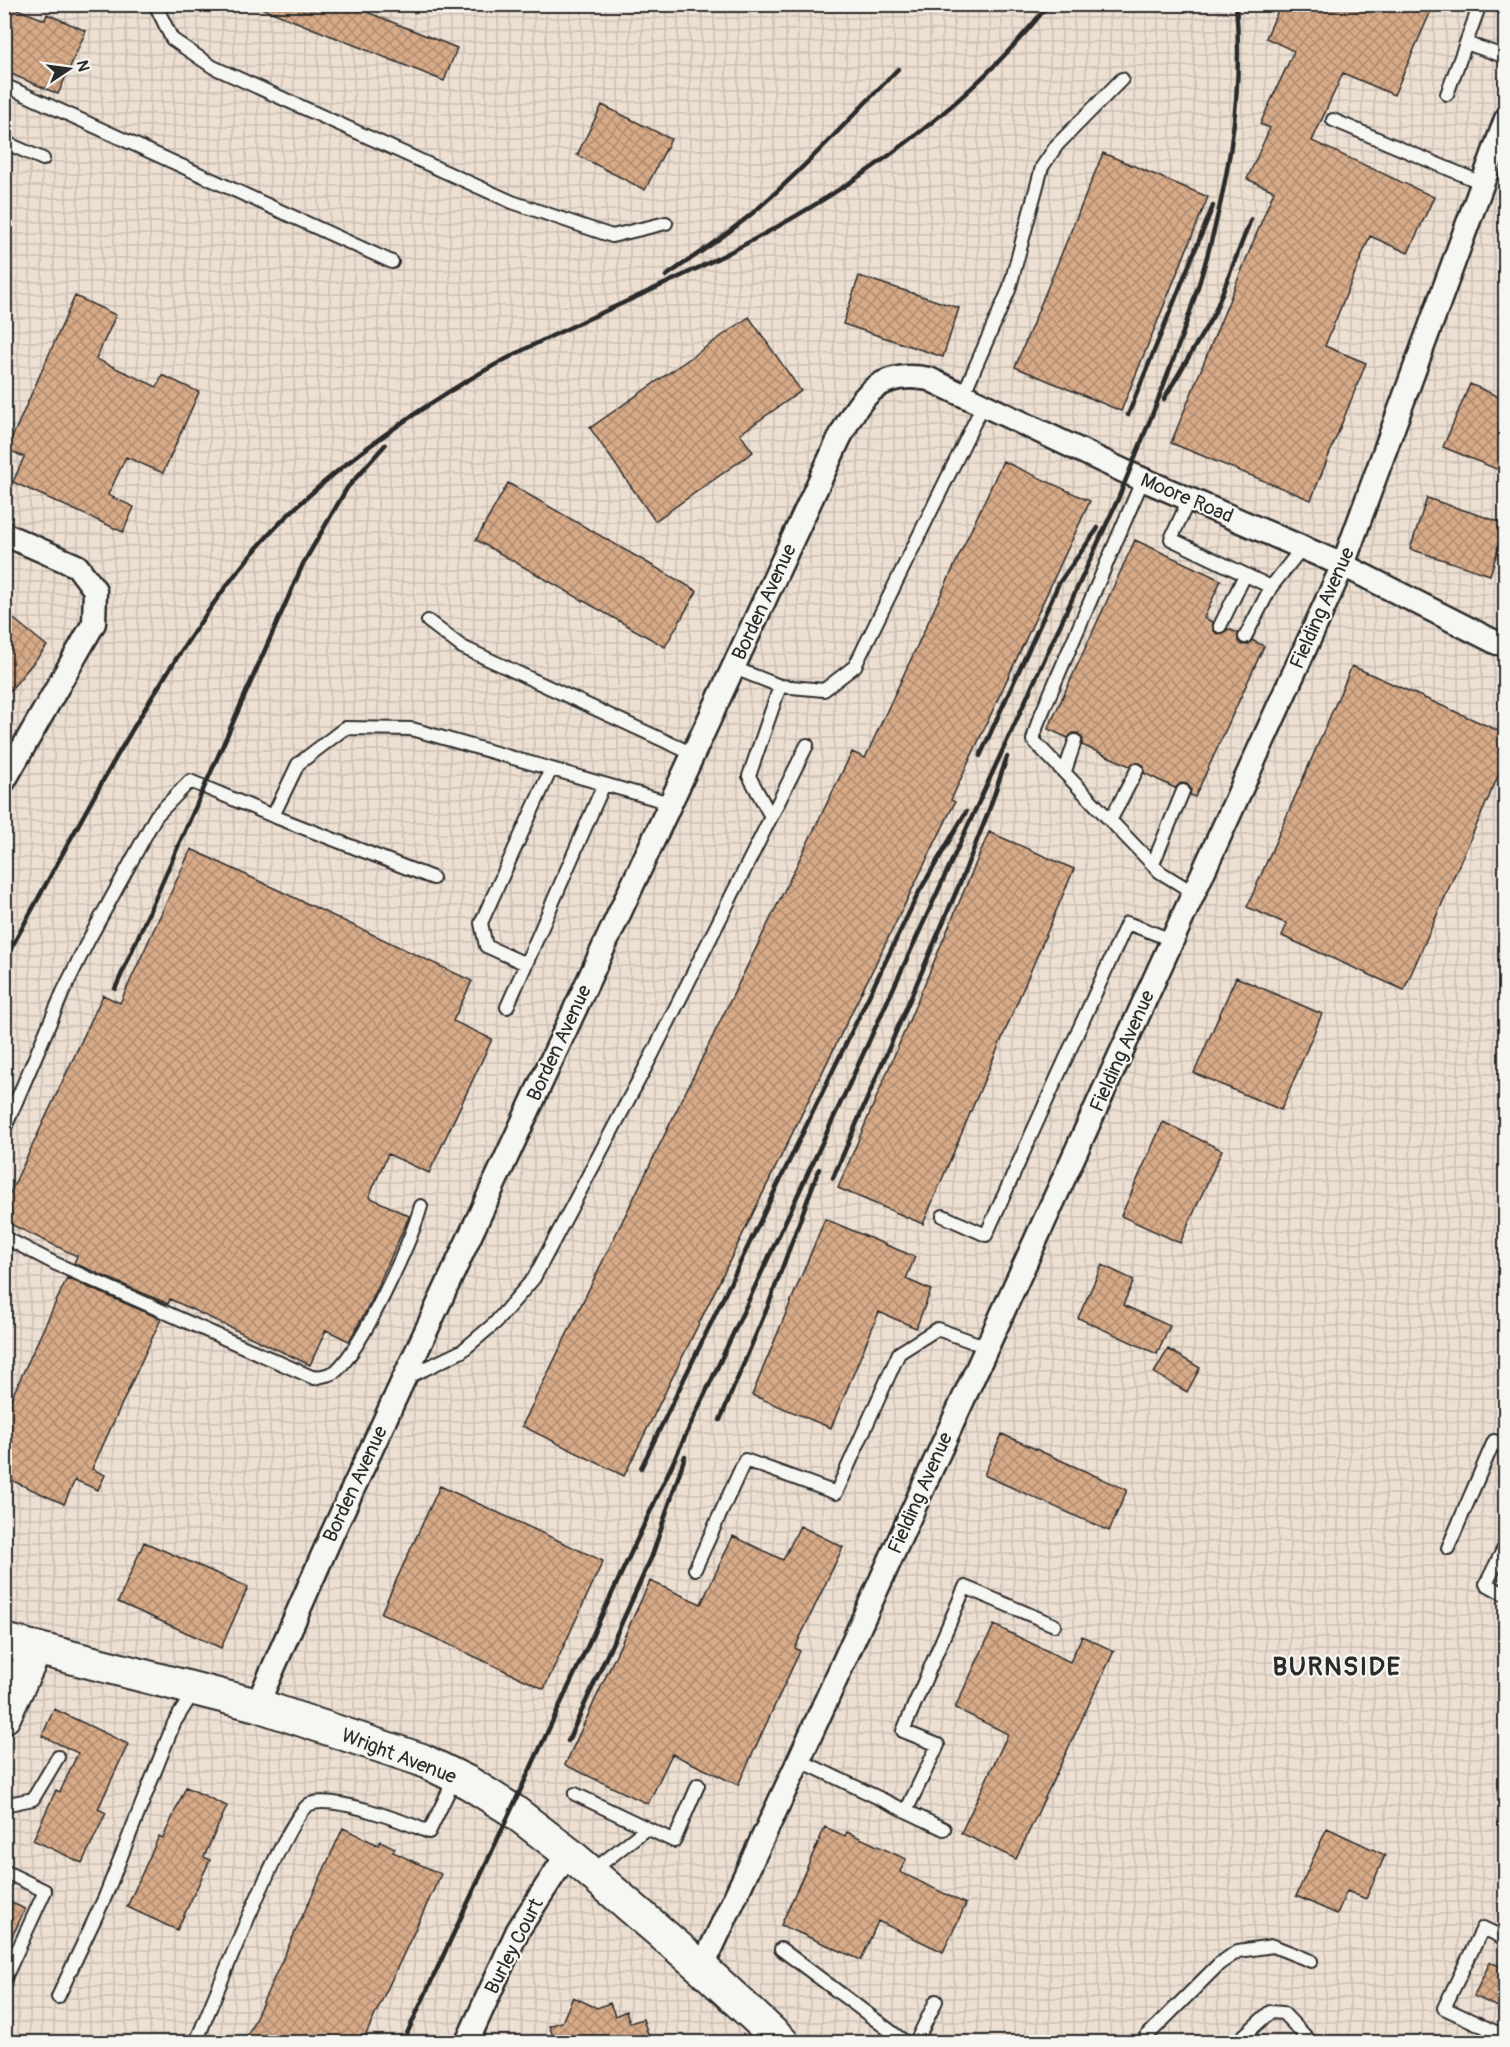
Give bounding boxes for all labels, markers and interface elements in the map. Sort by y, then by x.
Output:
north arrow [39,39,99,99]
text: N [72,58,94,74]
street label: Moore Road [1137,467,1237,529]
street label: Borden Avenue [726,540,802,664]
street label: Fielding Avenue [1284,543,1360,673]
street label: Borden Avenue [521,981,597,1105]
street label: Fielding Avenue [1084,986,1160,1116]
street label: Borden Avenue [317,1422,393,1546]
street label: Fielding Avenue [882,1428,958,1558]
district label: BURNSIDE [1273,1651,1401,1683]
street label: Wright Avenue [338,1723,460,1789]
street label: Burley Court [479,1893,549,1998]

